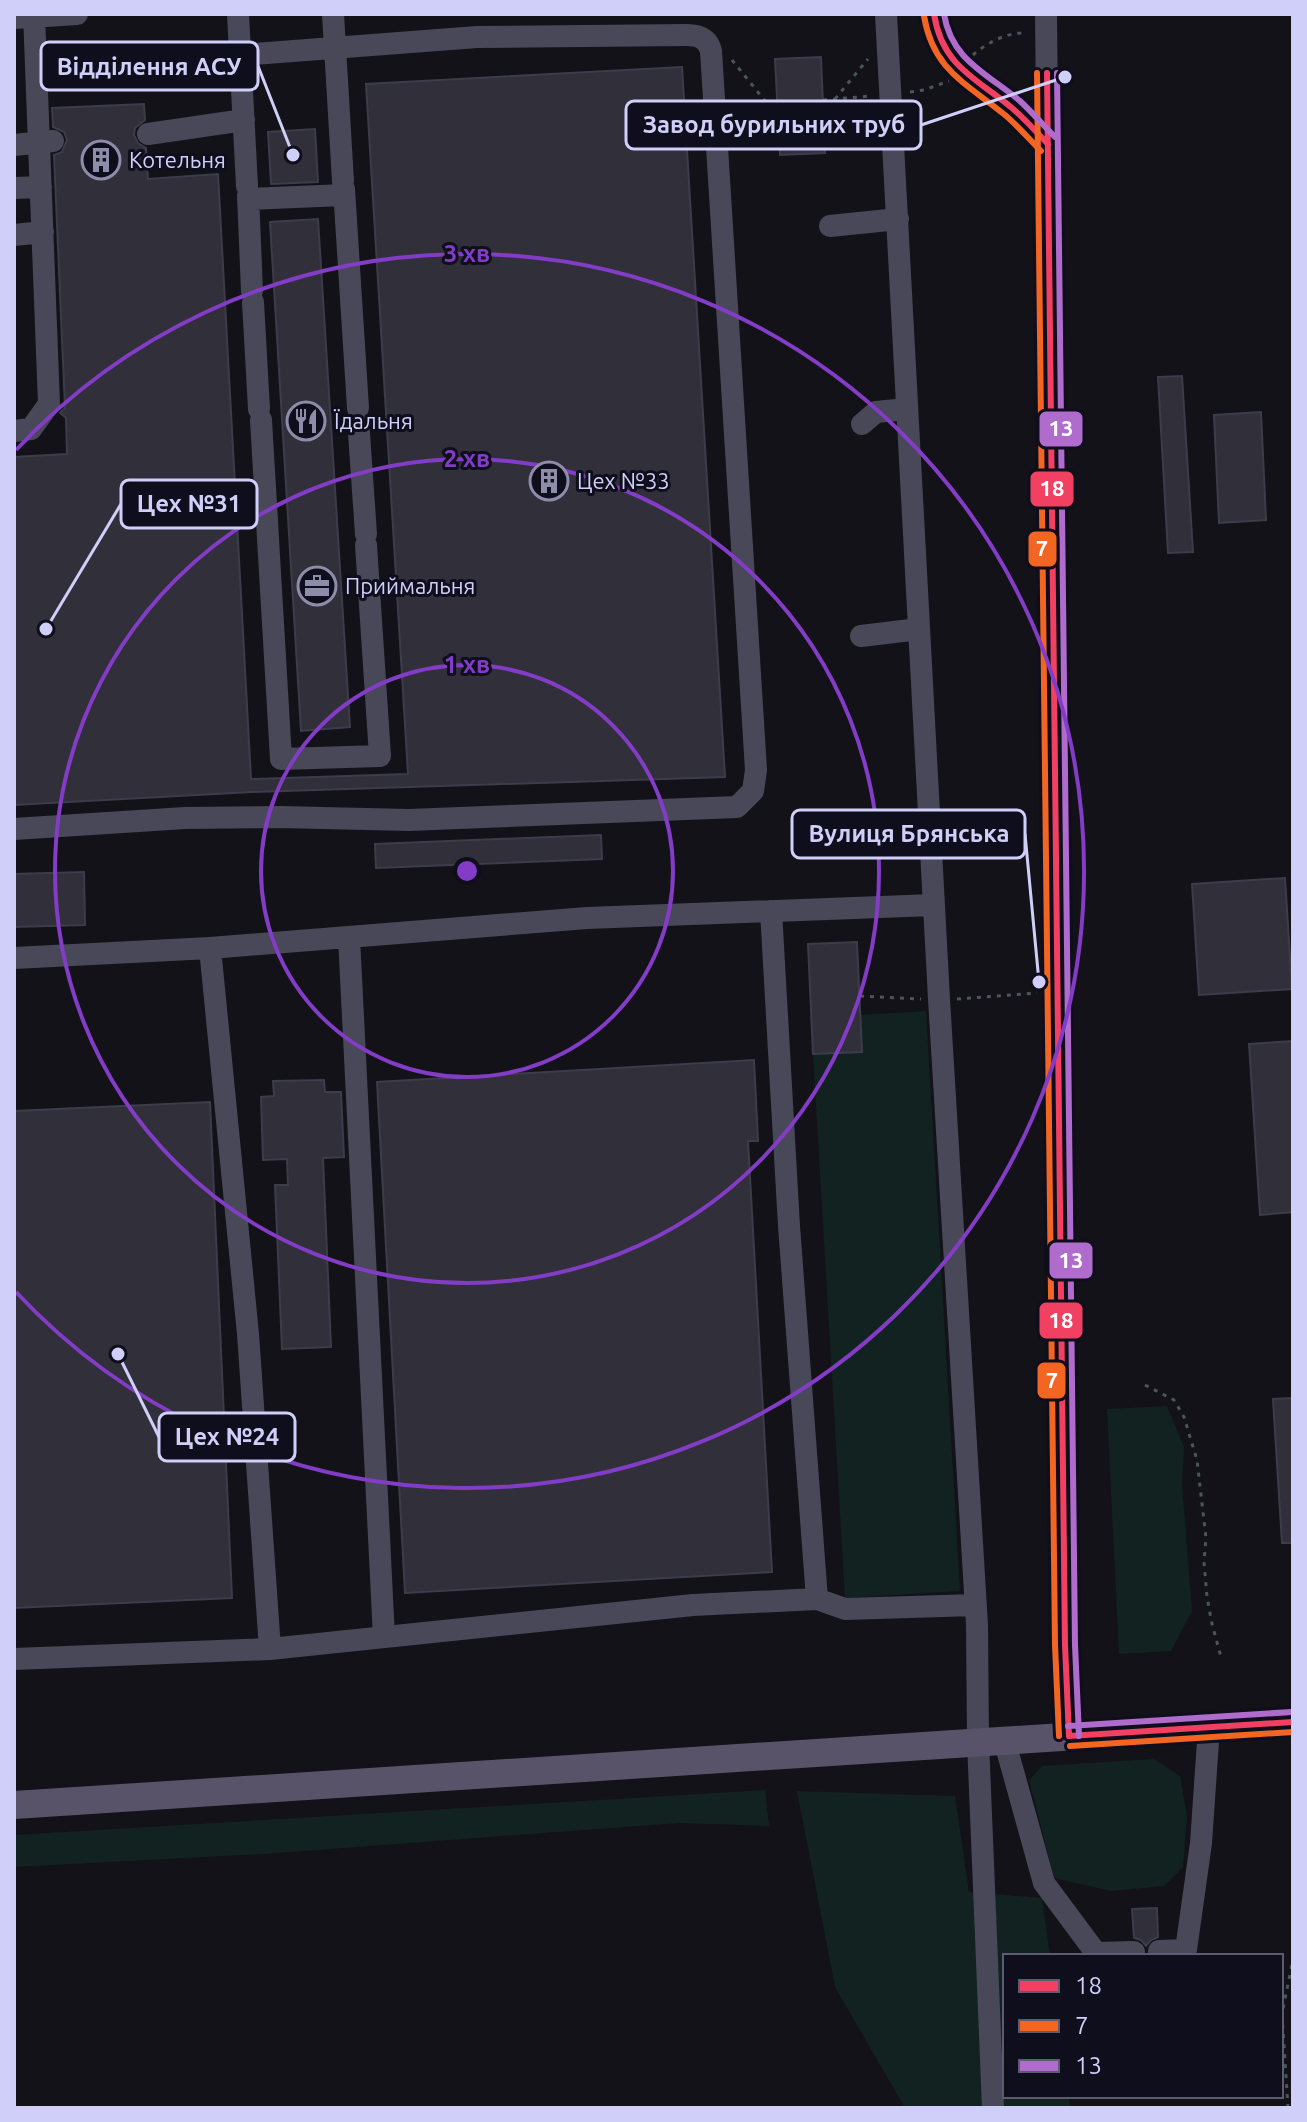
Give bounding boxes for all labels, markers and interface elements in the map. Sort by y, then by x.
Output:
callout: Відділення АСУ [41,42,258,90]
text: Відділення АСУ [57,53,241,80]
callout: Завод бурильних труб [626,101,921,149]
text: Завод бурильних труб [643,111,905,138]
building icon: Котельня [80,139,122,181]
place label: Котельня [129,147,226,172]
text: 3 хв [444,240,490,267]
restaurant icon: Їдальня [285,400,327,442]
place label: Їдальня [333,408,413,433]
line badge: 13 [1038,410,1084,448]
text: 13 [1049,415,1073,440]
text: 2 хв [444,445,490,472]
building icon: Цех №33 [528,460,570,502]
place label: Цех №33 [577,468,670,493]
line badge: 18 [1029,470,1075,508]
text: 18 [1040,475,1064,500]
callout: Цех №31 [121,480,257,528]
text: Цех №31 [137,490,241,517]
line badge: 7 [1027,530,1058,568]
text: 7 [1036,535,1048,560]
office icon: Приймальня [296,565,338,607]
place label: Приймальня [345,573,475,598]
text: 1 хв [444,651,490,678]
callout: Вулиця Брянська [792,810,1025,858]
text: Вулиця Брянська [808,820,1010,847]
centre of rings [453,857,481,885]
line badge: 13 [1048,1241,1094,1280]
text: 13 [1059,1247,1083,1272]
line badge: 18 [1038,1301,1084,1340]
text: 18 [1049,1307,1073,1332]
line badge: 7 [1036,1361,1067,1400]
text: 7 [1046,1367,1058,1392]
callout: Цех №24 [159,1413,295,1461]
text: Цех №24 [175,1423,279,1450]
legend [1003,1954,1283,2098]
text: 18 [1075,1972,1102,1999]
text: 7 [1075,2012,1089,2039]
text: 13 [1075,2052,1102,2079]

